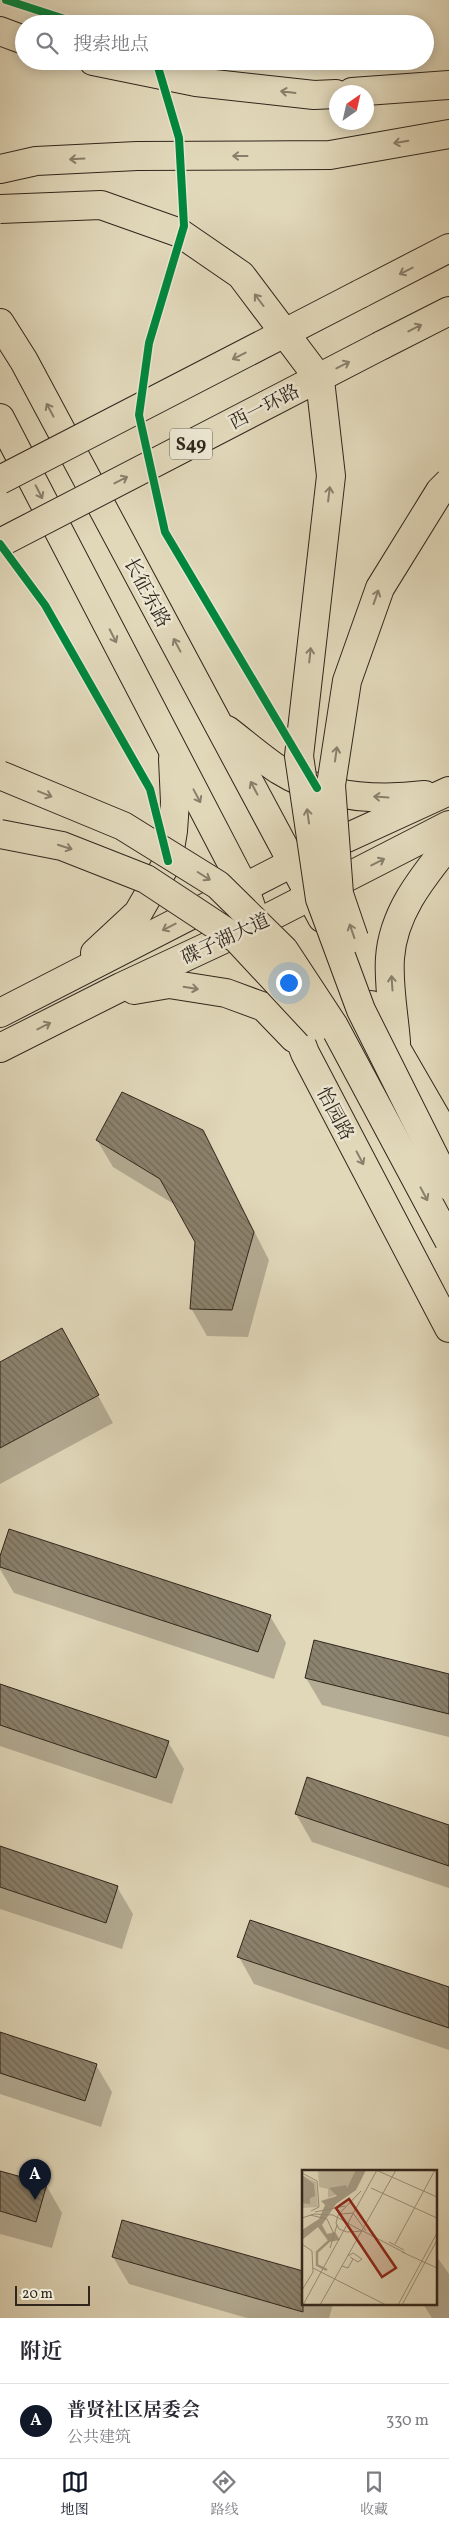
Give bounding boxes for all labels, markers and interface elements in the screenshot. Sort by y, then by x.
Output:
search box [15,15,434,70]
icon: search [33,29,61,57]
text: 搜索地点 [73,32,149,58]
north arrow [329,85,374,130]
one-way arrow [280,87,296,97]
one-way arrow [393,138,409,148]
one-way arrow [232,151,248,161]
one-way arrow [70,155,86,164]
one-way arrow [398,266,413,276]
one-way arrow [254,294,265,307]
one-way arrow [408,323,423,333]
one-way arrow [232,352,247,361]
one-way arrow [335,360,350,369]
street label: 西一环路 [225,379,305,437]
one-way arrow [45,402,55,417]
road number: S49 [170,428,212,459]
one-way arrow [113,475,128,484]
one-way arrow [35,484,44,499]
one-way arrow [324,486,334,502]
street label: 长征东路 [117,553,176,633]
one-way arrow [372,589,382,605]
one-way arrow [109,629,119,643]
one-way arrow [172,638,182,653]
one-way arrow [306,647,315,663]
one-way arrow [331,746,341,762]
one-way arrow [249,781,259,796]
one-way arrow [193,788,202,803]
one-way arrow [37,789,52,799]
one-way arrow [373,792,389,802]
one-way arrow [303,809,313,825]
one-way arrow [56,843,72,853]
one-way arrow [370,857,385,866]
one-way arrow [197,872,211,882]
street label: 碟子湖大道 [177,908,274,972]
one-way arrow [162,923,177,932]
one-way arrow [347,924,356,939]
your location [276,970,302,996]
one-way arrow [387,975,396,991]
one-way arrow [182,983,198,993]
one-way arrow [36,1021,51,1031]
street label: 怡园路 [309,1083,359,1145]
one-way arrow [355,1151,365,1166]
one-way arrow [419,1186,429,1201]
pin: A [19,2159,51,2200]
inset map [302,2170,436,2306]
scale bar [15,2283,90,2306]
text: 20 m [22,2285,53,2304]
text: 附近 [20,2338,62,2367]
text: 普贤社区居委会 [67,2398,200,2424]
text: A [30,2410,42,2432]
text: 330 m [386,2410,429,2432]
text: 公共建筑 [67,2427,131,2449]
tab: 地图 [61,2468,89,2520]
tab: 路线 [210,2468,238,2520]
tab: 收藏 [360,2468,388,2520]

